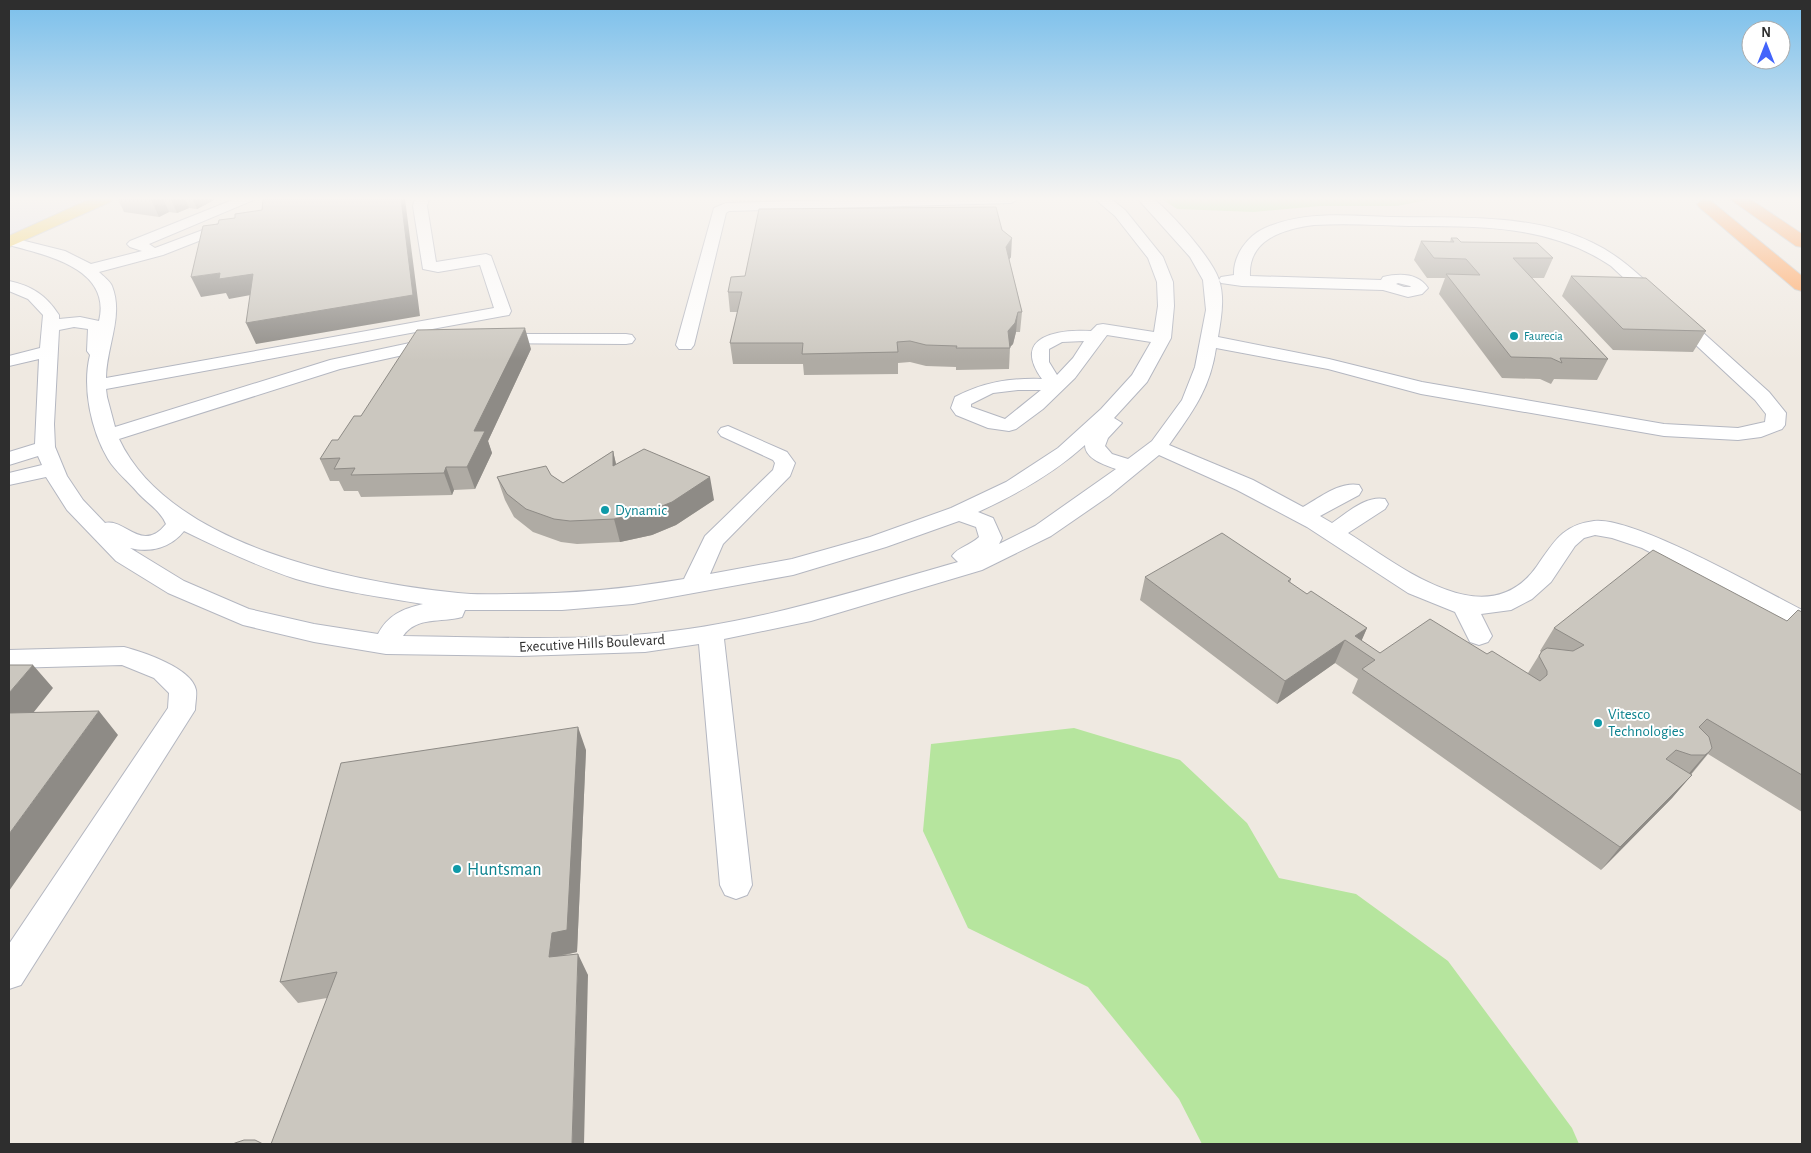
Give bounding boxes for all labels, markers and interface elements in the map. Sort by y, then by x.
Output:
north arrow [1741,20,1791,70]
text: N [1761,26,1771,40]
marker: Faurecia [1508,330,1520,342]
place label: Faurecia [1524,330,1563,342]
place label: Dynamic [615,503,667,518]
marker: Dynamic [599,504,611,516]
street label: Executive Hills Boulevard [519,632,666,655]
place label: Vitesco Technologies [1608,707,1684,739]
marker: Vitesco Technologies [1592,717,1604,729]
place label: Huntsman [467,861,542,879]
marker: Huntsman [451,863,463,875]

